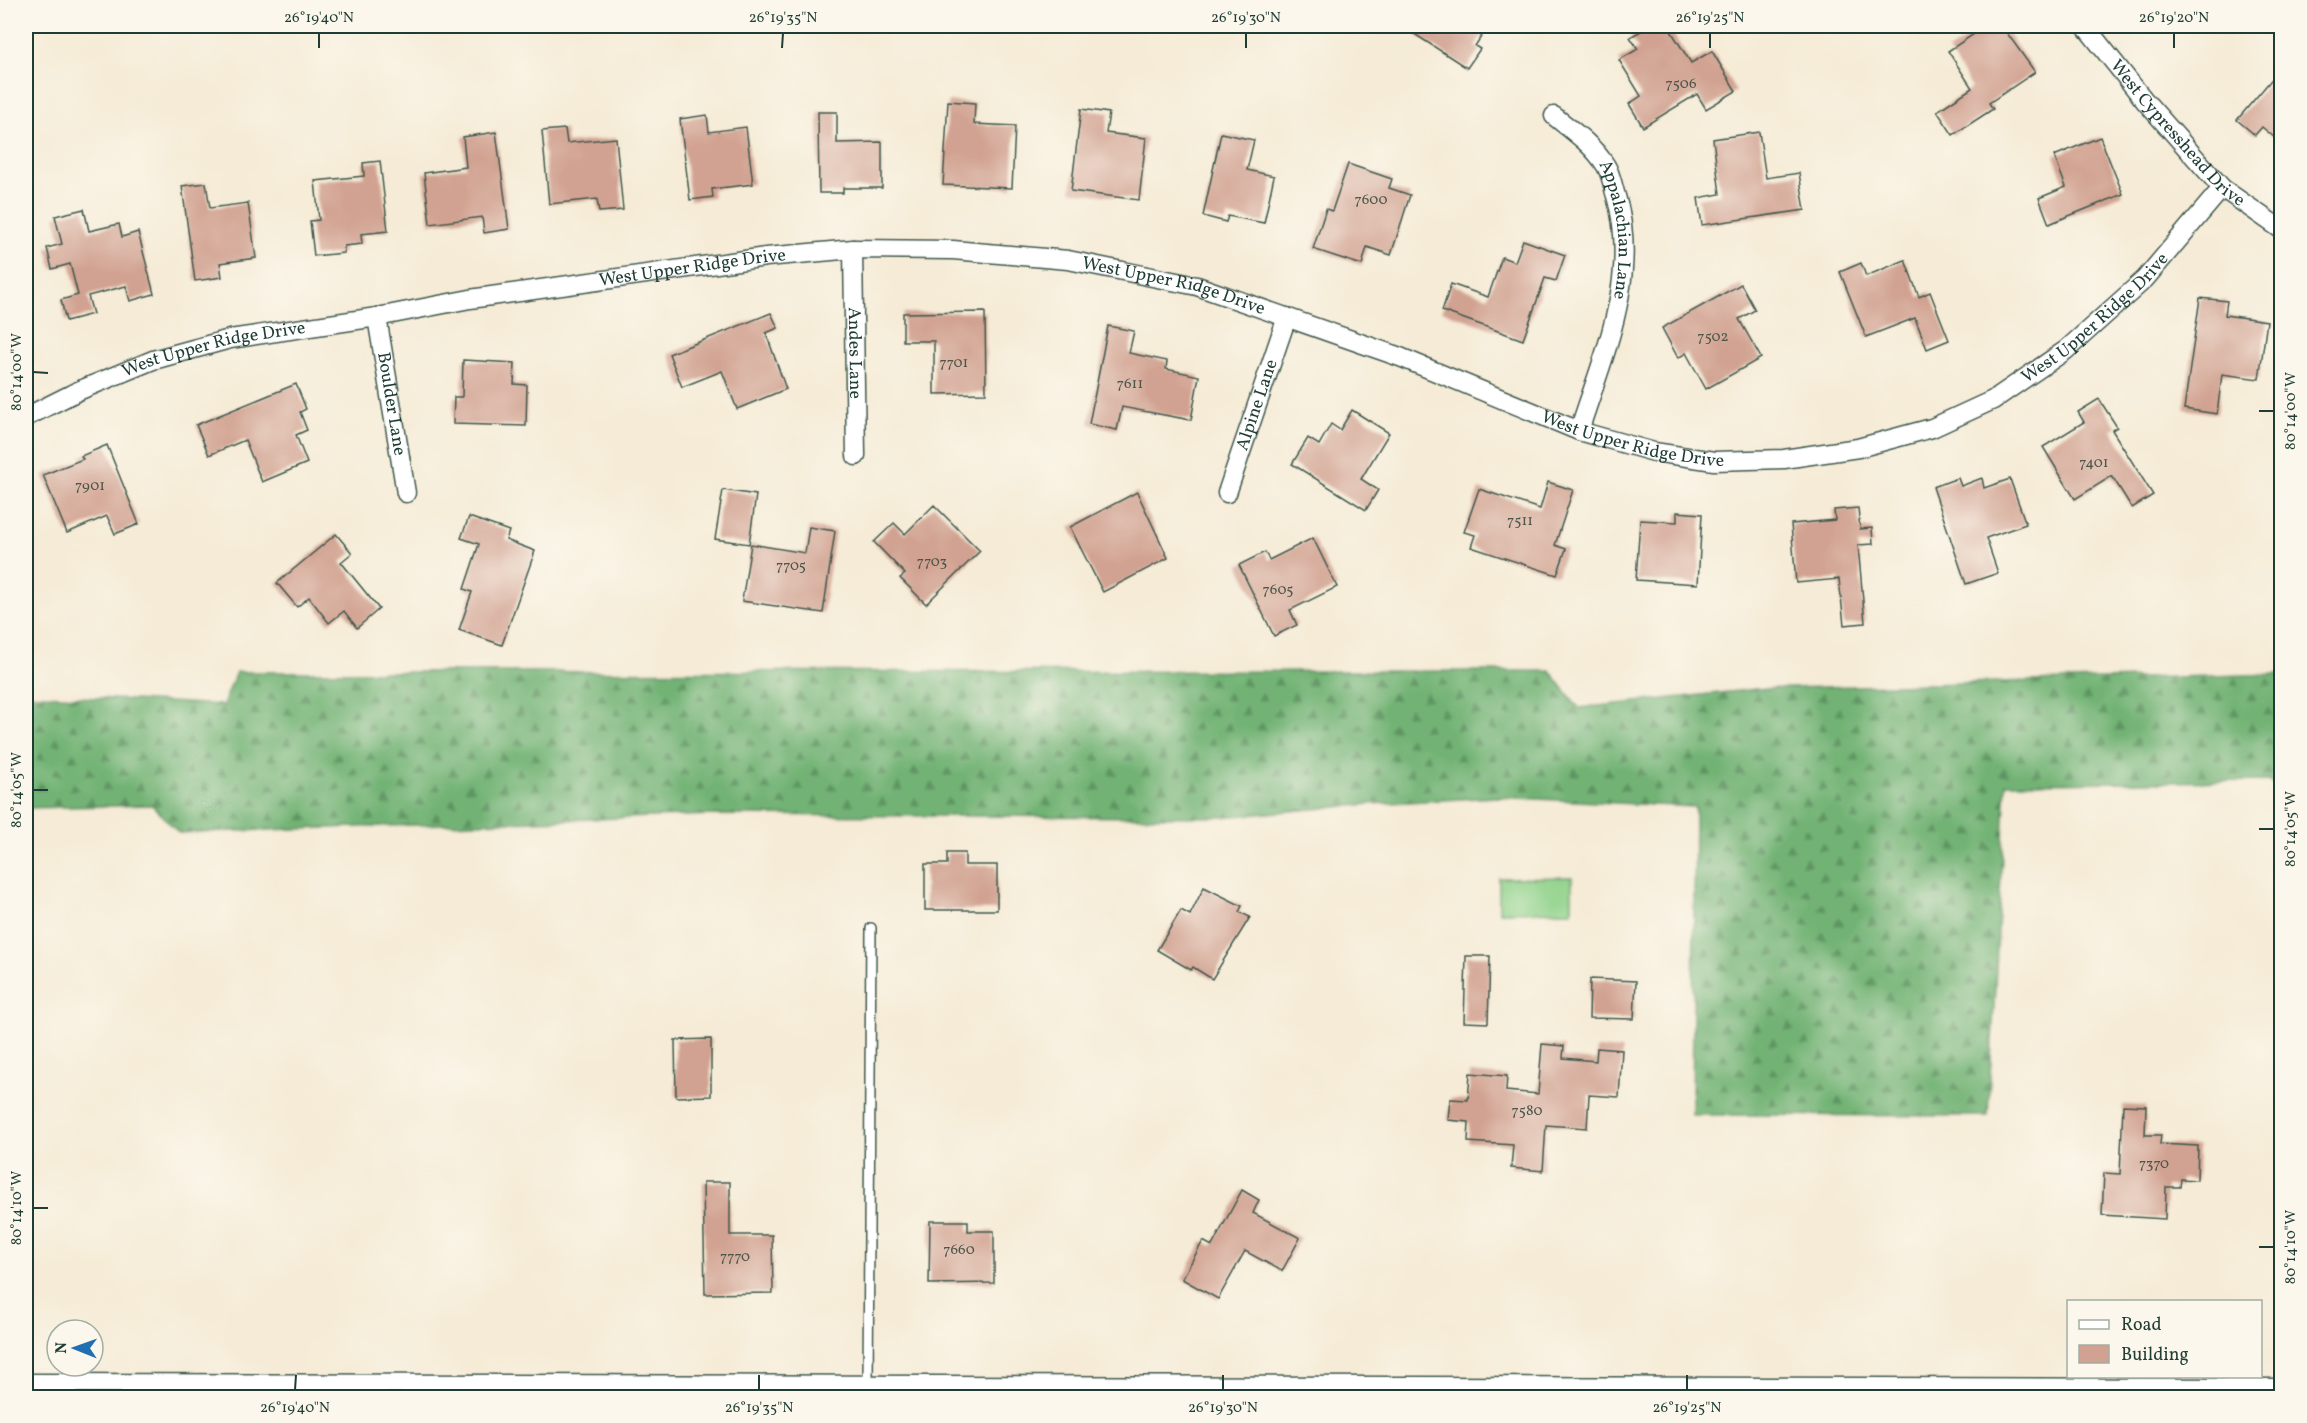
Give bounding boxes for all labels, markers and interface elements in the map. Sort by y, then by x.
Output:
text: 26°19'40"N [284,8,354,29]
text: 26°19'35"N [749,8,817,29]
text: 26°19'30"N [1211,8,1281,29]
text: 26°19'25"N [1676,8,1744,29]
text: 26°19'20"N [2139,8,2209,29]
street label: West Cypresshead Drive [2104,54,2250,213]
house number: 7506 [1666,74,1697,95]
street label: Appalachian Lane [1593,155,1636,302]
house number: 7600 [1354,190,1388,211]
street label: West Upper Ridge Drive [597,243,787,293]
street label: West Upper Ridge Drive [2016,247,2174,389]
street label: West Upper Ridge Drive [1080,251,1269,321]
street label: Andes Lane [841,307,868,399]
street label: West Upper Ridge Drive [118,315,307,384]
house number: 7502 [1697,327,1729,348]
text: 80°14'00"W [7,333,28,411]
street label: Boulder Lane [370,350,412,457]
house number: 7701 [940,353,968,374]
street label: Alpine Lane [1230,356,1284,454]
text: 80°14'00"W [2281,372,2302,450]
house number: 7611 [1117,374,1143,395]
street label: West Upper Ridge Drive [1537,404,1725,474]
house number: 7401 [2079,453,2109,474]
house number: 7901 [75,476,105,497]
house number: 7511 [1507,511,1533,532]
house number: 7703 [917,552,947,573]
house number: 7705 [776,556,806,577]
house number: 7605 [1263,580,1293,601]
text: 80°14'05"W [7,752,28,828]
text: 80°14'05"W [2281,791,2302,867]
house number: 7580 [1511,1101,1543,1122]
house number: 7370 [2139,1154,2169,1175]
text: 80°14'10"W [7,1171,28,1245]
text: 80°14'10"W [2281,1210,2302,1284]
house number: 7660 [943,1240,975,1261]
house number: 7770 [720,1247,750,1268]
legend [2067,1300,2262,1378]
text: Road [2121,1313,2162,1338]
north arrow [45,1318,105,1378]
text: N [51,1341,73,1354]
text: Building [2121,1343,2189,1368]
text: 26°19'40"N [260,1398,330,1419]
text: 26°19'35"N [725,1398,793,1419]
text: 26°19'30"N [1188,1398,1258,1419]
text: 26°19'25"N [1653,1398,1721,1419]

